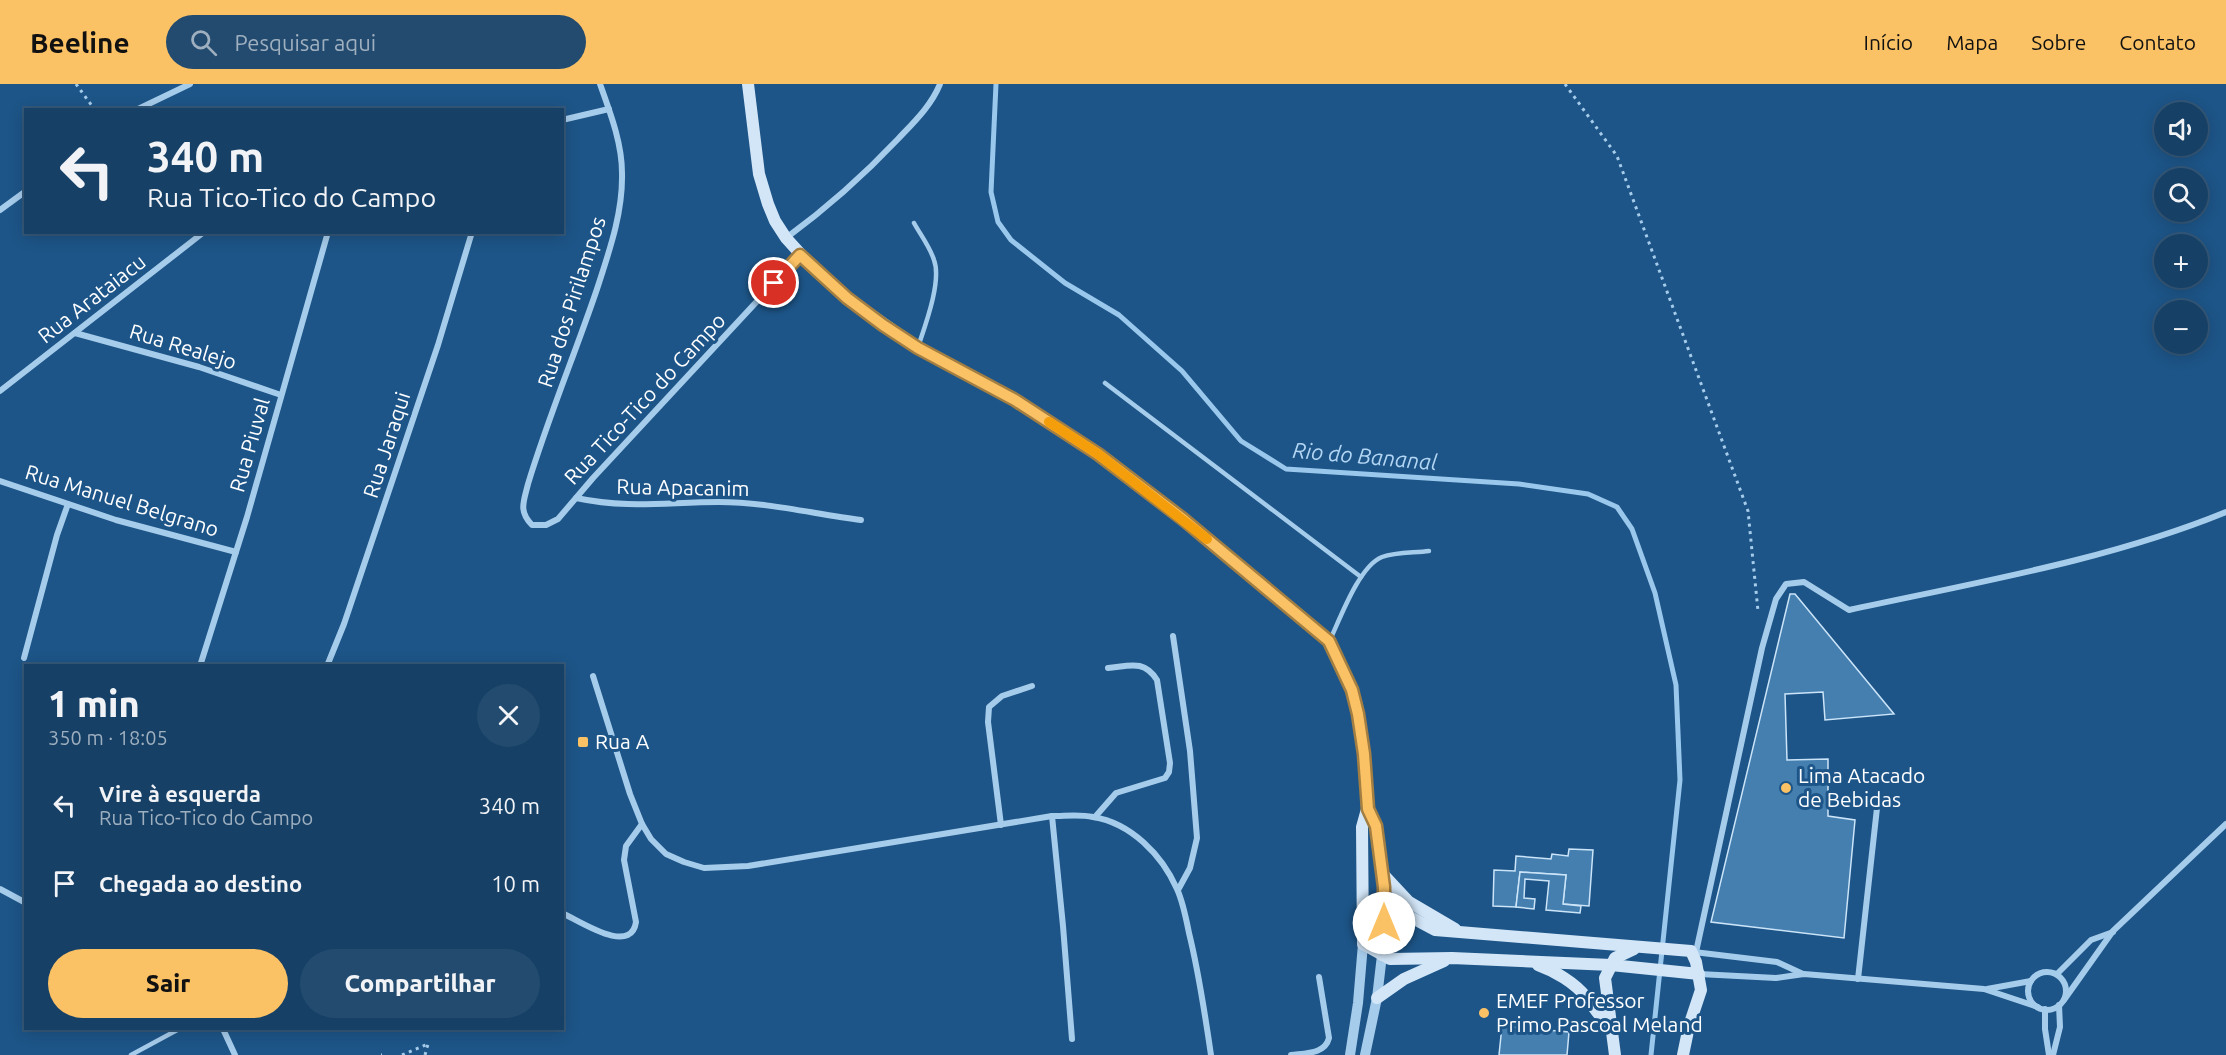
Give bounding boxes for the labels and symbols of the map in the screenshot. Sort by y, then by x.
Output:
street label: Rua dos Pirilampos [532,213,610,390]
street label: Rua Arataiacu [33,249,150,348]
pin [748,257,799,308]
street label: Rua Tico-Tico do Campo [559,308,730,489]
street label: Rua Realejo [127,318,240,374]
street label: Rua Jaraqui [358,389,414,501]
street label: Rua Piuval [224,395,274,495]
water label: Rio do Bananal [1292,437,1438,474]
street label: Rua Manuel Belgrano [23,459,222,541]
street label: Rua Apacanim [616,474,750,500]
place label: Rua A [595,729,650,753]
marker: Rua A [576,735,590,749]
place label: Lima Atacado de Bebidas [1798,763,1925,811]
marker: Lima Atacado de Bebidas [1779,781,1793,795]
position arrow [1352,891,1416,955]
place label: EMEF Professor Primo Pascoal Meland [1496,988,1703,1036]
marker: EMEF Professor Primo Pascoal Meland [1477,1006,1491,1020]

